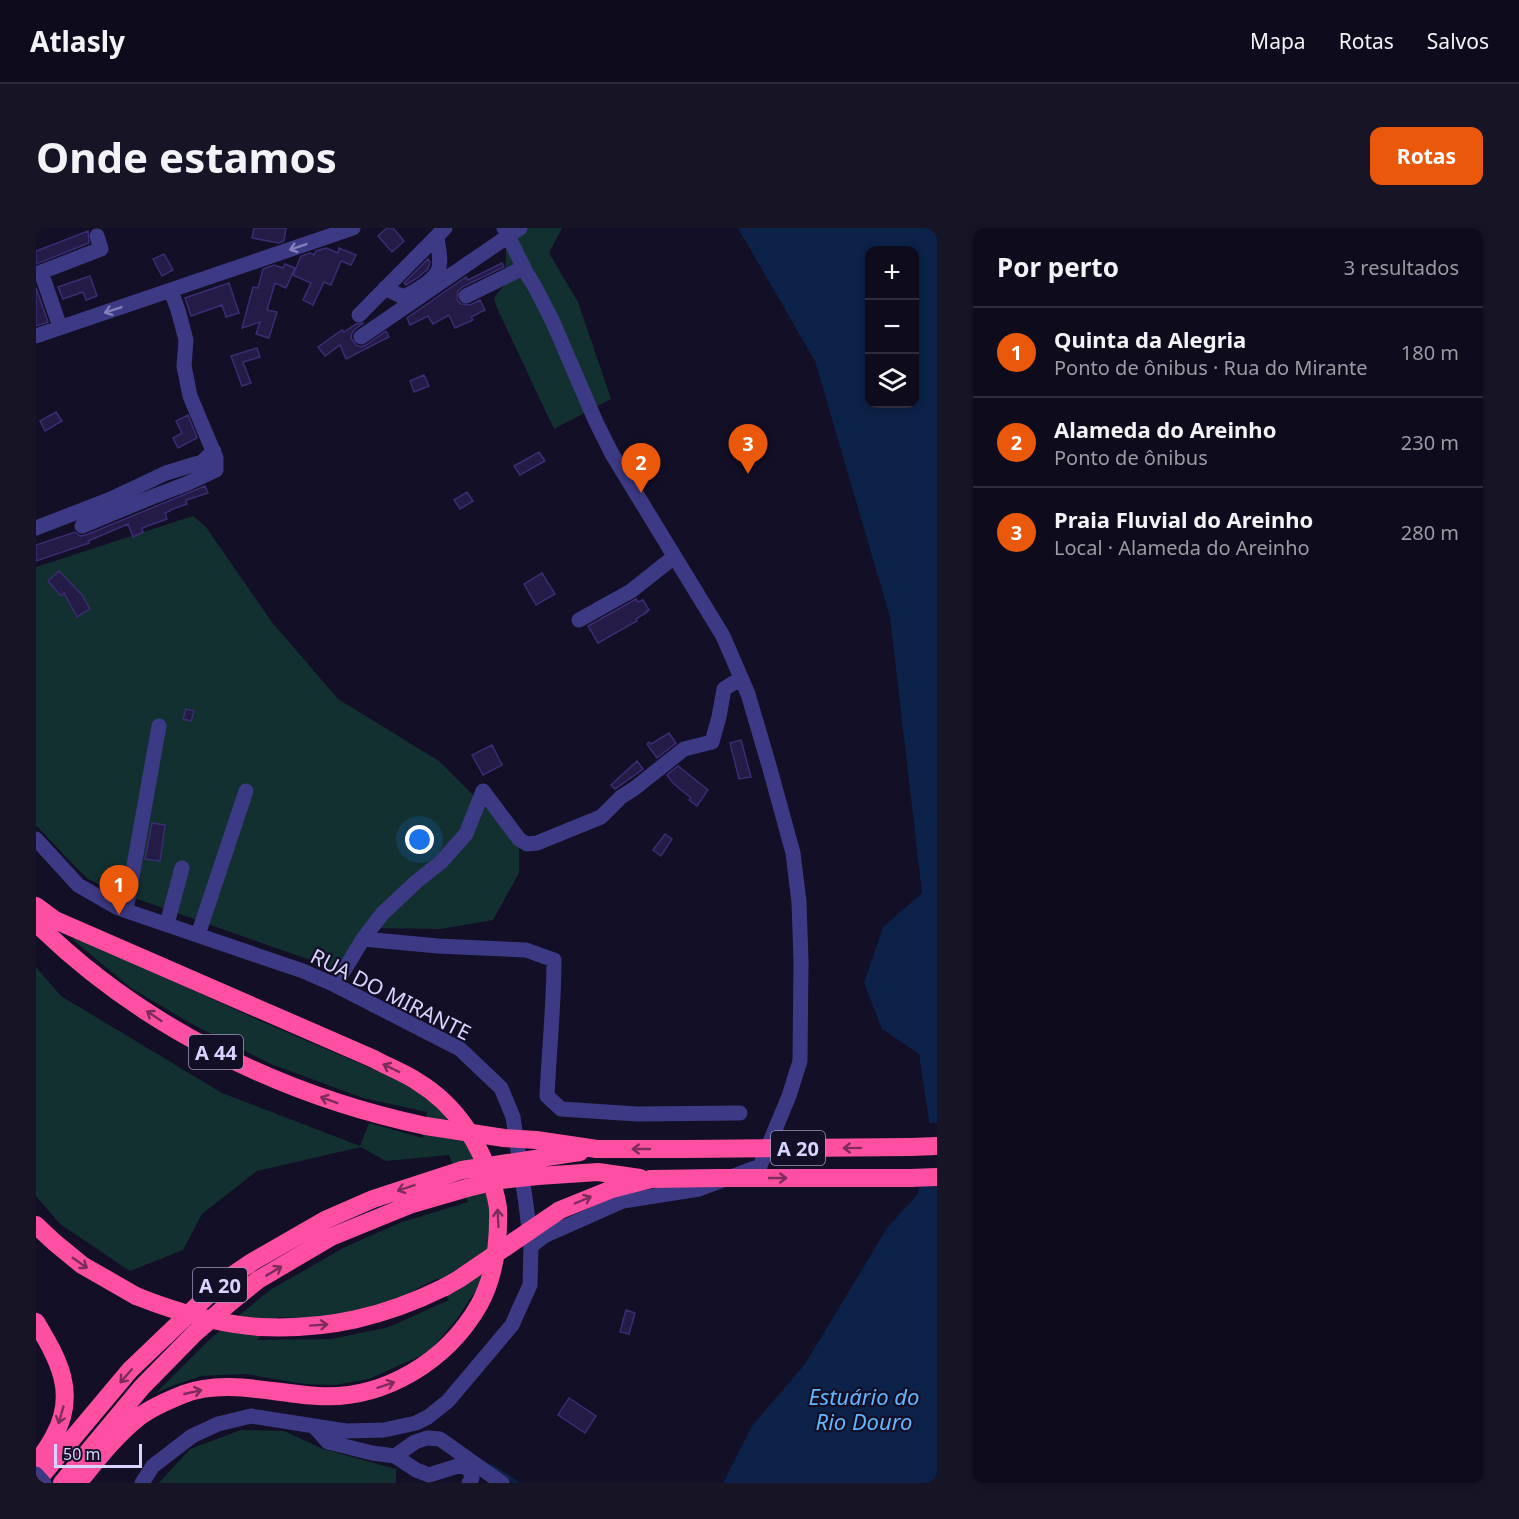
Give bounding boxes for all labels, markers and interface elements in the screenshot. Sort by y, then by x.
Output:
text: Atlasly [30,22,125,60]
text: Mapa [1250,27,1306,55]
text: Rotas [1339,27,1394,55]
text: Salvos [1427,27,1489,55]
button: Rotas [1370,127,1483,185]
text: Onde estamos [36,128,337,185]
one-way arrow [289,242,308,253]
map controls [865,246,919,408]
button: + [865,246,919,300]
text: Por perto [997,249,1119,285]
text: 3 resultados [1344,254,1459,281]
button: − [865,300,919,354]
one-way arrow [104,305,123,316]
text: Quinta da Alegria [1054,324,1246,354]
text: 1 [1011,339,1022,366]
text: 180 m [1401,339,1459,366]
button: layers [865,354,919,408]
text: Ponto de ônibus · Rua do Mirante [1054,354,1368,381]
text: Alameda do Areinho [1054,414,1276,444]
pin: 3 [728,424,768,474]
text: 2 [1011,429,1022,456]
text: 230 m [1401,429,1459,456]
pin: 2 [622,444,660,493]
text: Ponto de ônibus [1054,444,1208,471]
text: Praia Fluvial do Areinho [1054,504,1313,534]
text: 3 [1011,519,1022,546]
text: 280 m [1401,519,1459,546]
text: Local · Alameda do Areinho [1054,534,1310,561]
your location [405,825,434,854]
pin: 1 [100,866,139,915]
street label: RUA DO MIRANTE [306,942,476,1046]
one-way arrow [146,1010,163,1022]
road number: A 44 [189,1035,243,1069]
one-way arrow [382,1061,400,1073]
one-way arrow [320,1093,339,1104]
road number: A 20 [771,1131,825,1165]
one-way arrow [843,1142,863,1153]
one-way arrow [631,1143,651,1155]
one-way arrow [767,1172,787,1184]
one-way arrow [397,1183,416,1194]
one-way arrow [573,1194,591,1205]
one-way arrow [493,1209,504,1229]
one-way arrow [72,1257,88,1269]
one-way arrow [265,1265,282,1277]
road number: A 20 [193,1268,247,1302]
one-way arrow [308,1320,328,1331]
one-way arrow [119,1368,133,1383]
one-way arrow [376,1379,395,1390]
water label: Estuário do Rio Douro [808,1381,920,1436]
one-way arrow [183,1386,202,1398]
one-way arrow [55,1405,66,1424]
scale bar [54,1441,142,1468]
text: 50 m [63,1443,100,1465]

